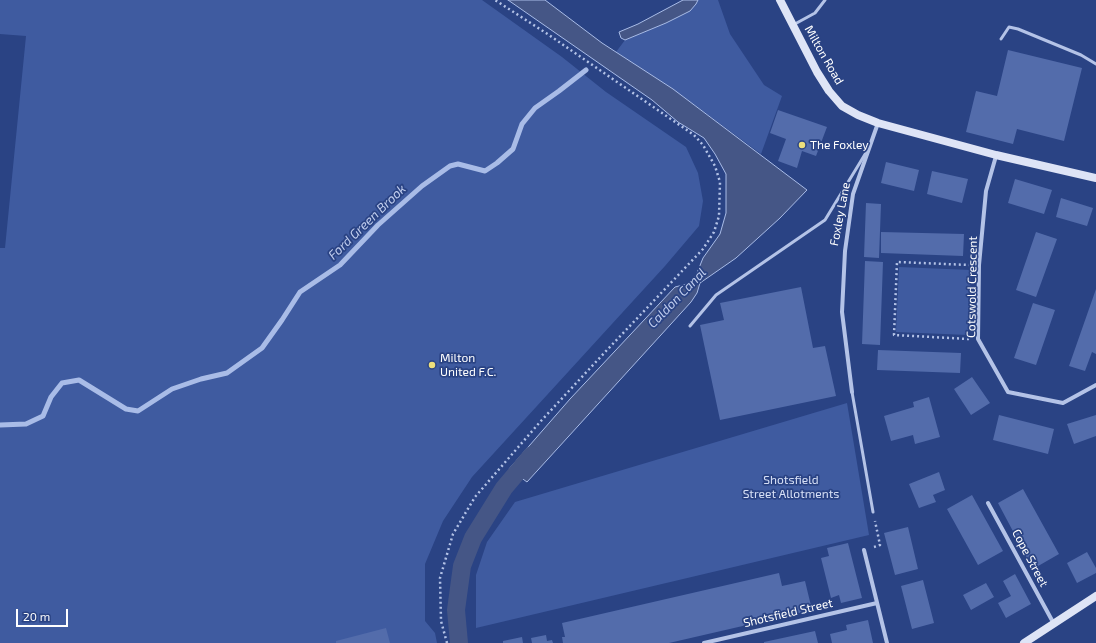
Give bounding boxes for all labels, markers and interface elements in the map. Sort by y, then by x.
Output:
street label: Milton Road [801,23,847,87]
place label: The Foxley [810,138,869,152]
marker: The Foxley [797,140,807,150]
water label: Ford Green Brook [325,181,409,263]
street label: Foxley Lane [827,181,853,247]
street label: Cotswold Crescent [964,236,980,338]
water label: Caldon Canal [645,265,709,331]
place label: Milton United F.C. [440,351,496,379]
marker: Milton United F.C. [427,360,437,370]
park label: Shotsfield Street Allotments [743,473,839,501]
street label: Cope Street [1009,527,1051,589]
street label: Shotsfield Street [742,596,834,630]
scale bar [18,601,70,627]
text: 20 m [23,609,50,623]

